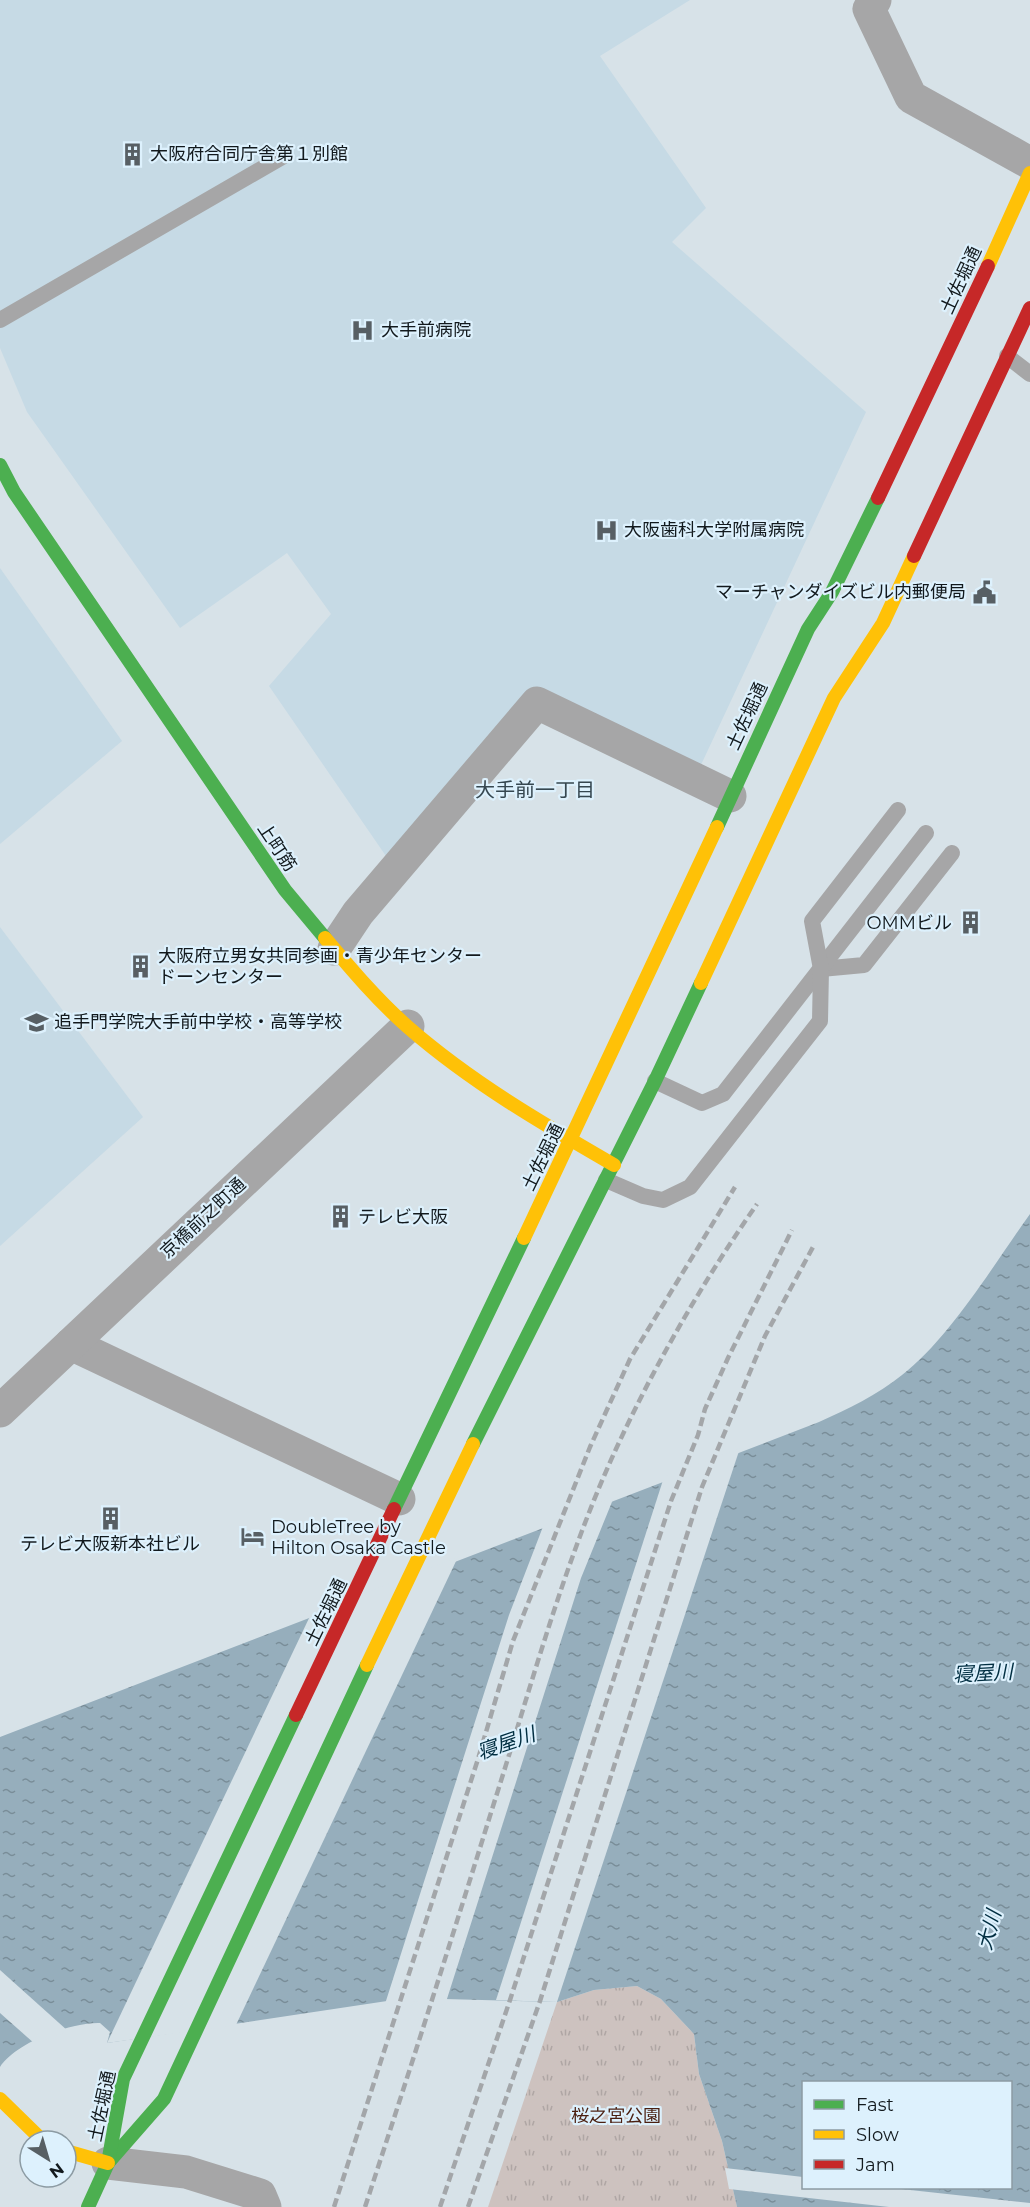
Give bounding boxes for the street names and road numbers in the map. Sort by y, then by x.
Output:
street label: 土佐堀通 [936,243,986,317]
street label: 土佐堀通 [722,679,772,753]
street label: 上町筋 [253,818,301,876]
street label: 土佐堀通 [517,1120,569,1194]
street label: 京橋前之町通 [156,1173,250,1263]
street label: 土佐堀通 [300,1575,352,1649]
street label: 土佐堀通 [84,2068,120,2144]

